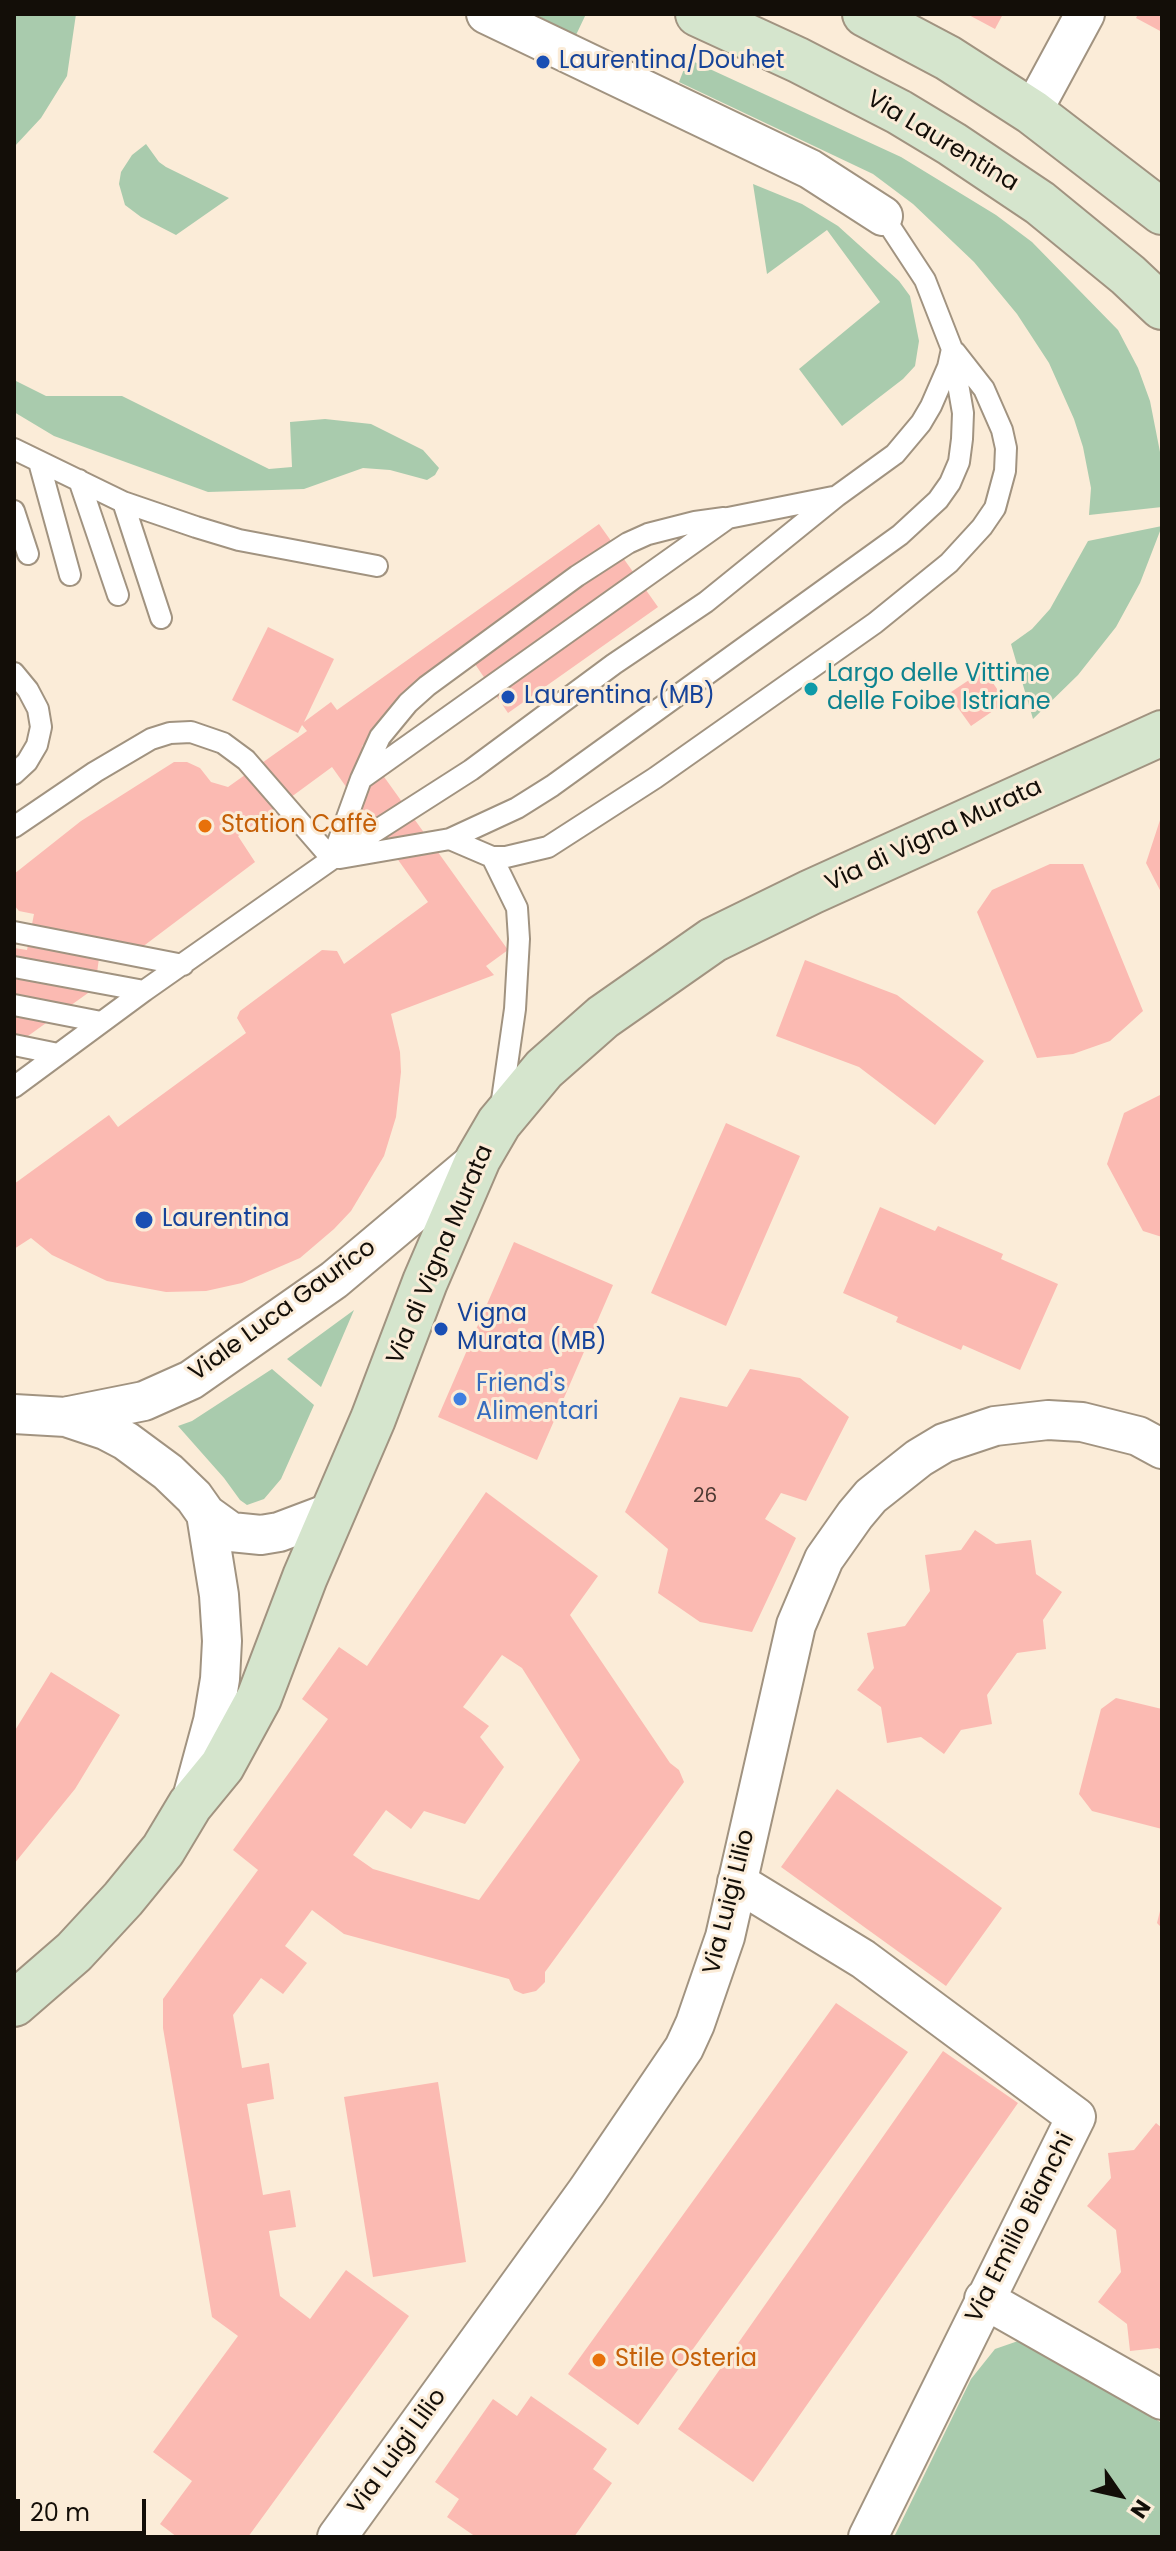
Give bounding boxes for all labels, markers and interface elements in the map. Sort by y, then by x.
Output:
place label: Laurentina/Douhet [559,48,784,76]
marker: Laurentina/Douhet [534,53,552,71]
street label: Via Laurentina [861,85,1023,199]
place label: Largo delle Vittime delle Foibe Istriane [827,661,1051,717]
marker: Largo delle Vittime delle Foibe Istriane [802,680,820,698]
place label: Laurentina (MB) [524,683,715,711]
marker: Laurentina (MB) [499,688,517,706]
street label: Via di Vigna Murata [821,773,1047,899]
place label: Station Caffè [221,812,377,840]
marker: Station Caffè [196,817,214,835]
street label: Via di Vigna Murata [382,1141,500,1369]
place label: Laurentina [162,1206,289,1234]
marker: Laurentina [133,1209,155,1231]
street label: Viale Luca Gaurico [184,1234,382,1388]
place label: Vigna Murata (MB) [457,1301,607,1357]
marker: Vigna Murata (MB) [432,1320,450,1338]
place label: Friend's Alimentari [476,1371,599,1427]
marker: Friend's Alimentari [451,1390,469,1408]
house number: 26 [693,1485,717,1509]
street label: Via Luigi Lilio [698,1827,762,1977]
street label: Via Emilio Bianchi [961,2128,1081,2328]
place label: Stile Osteria [615,2346,757,2374]
marker: Stile Osteria [590,2351,608,2369]
street label: Via Luigi Lilio [343,2384,453,2520]
north arrow [1080,2455,1160,2535]
scale bar [20,2483,150,2533]
text: N [1123,2493,1158,2524]
text: 20 m [30,2496,90,2529]

